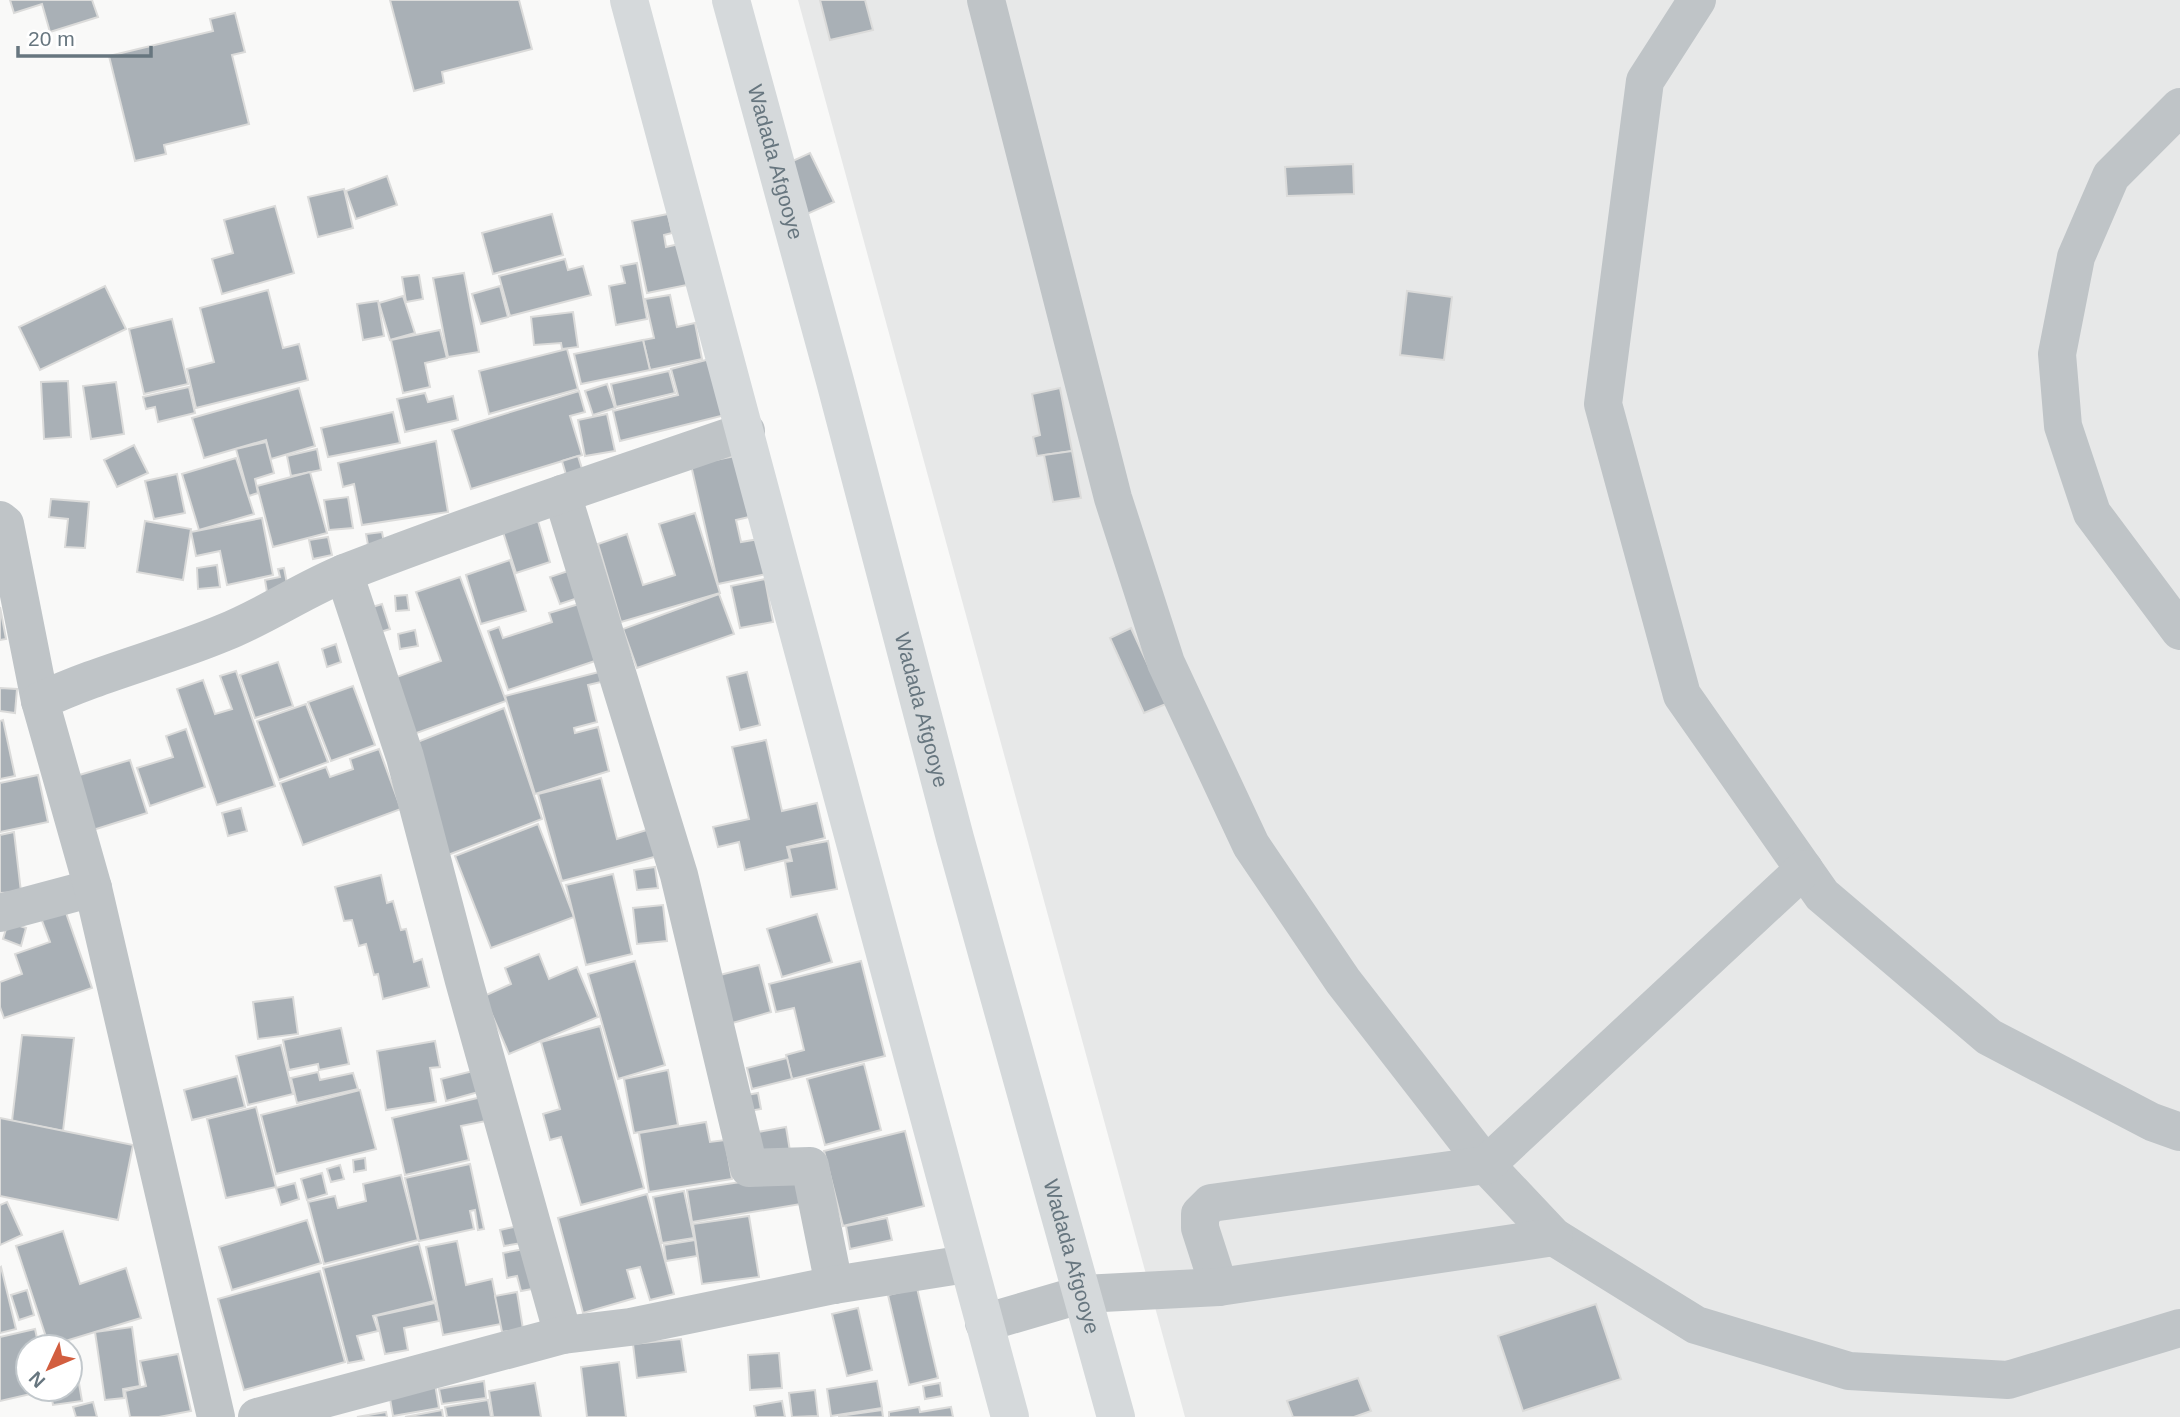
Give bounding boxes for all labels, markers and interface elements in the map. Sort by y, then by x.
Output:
scale bar [18,14,150,58]
text: 20 m [28,27,75,50]
street label: Wadada Afgooye [744,82,808,242]
street label: Wadada Afgooye [891,630,953,790]
street label: Wadada Afgooye [1039,1177,1104,1336]
north arrow [14,1333,84,1403]
text: N [25,1367,49,1392]

